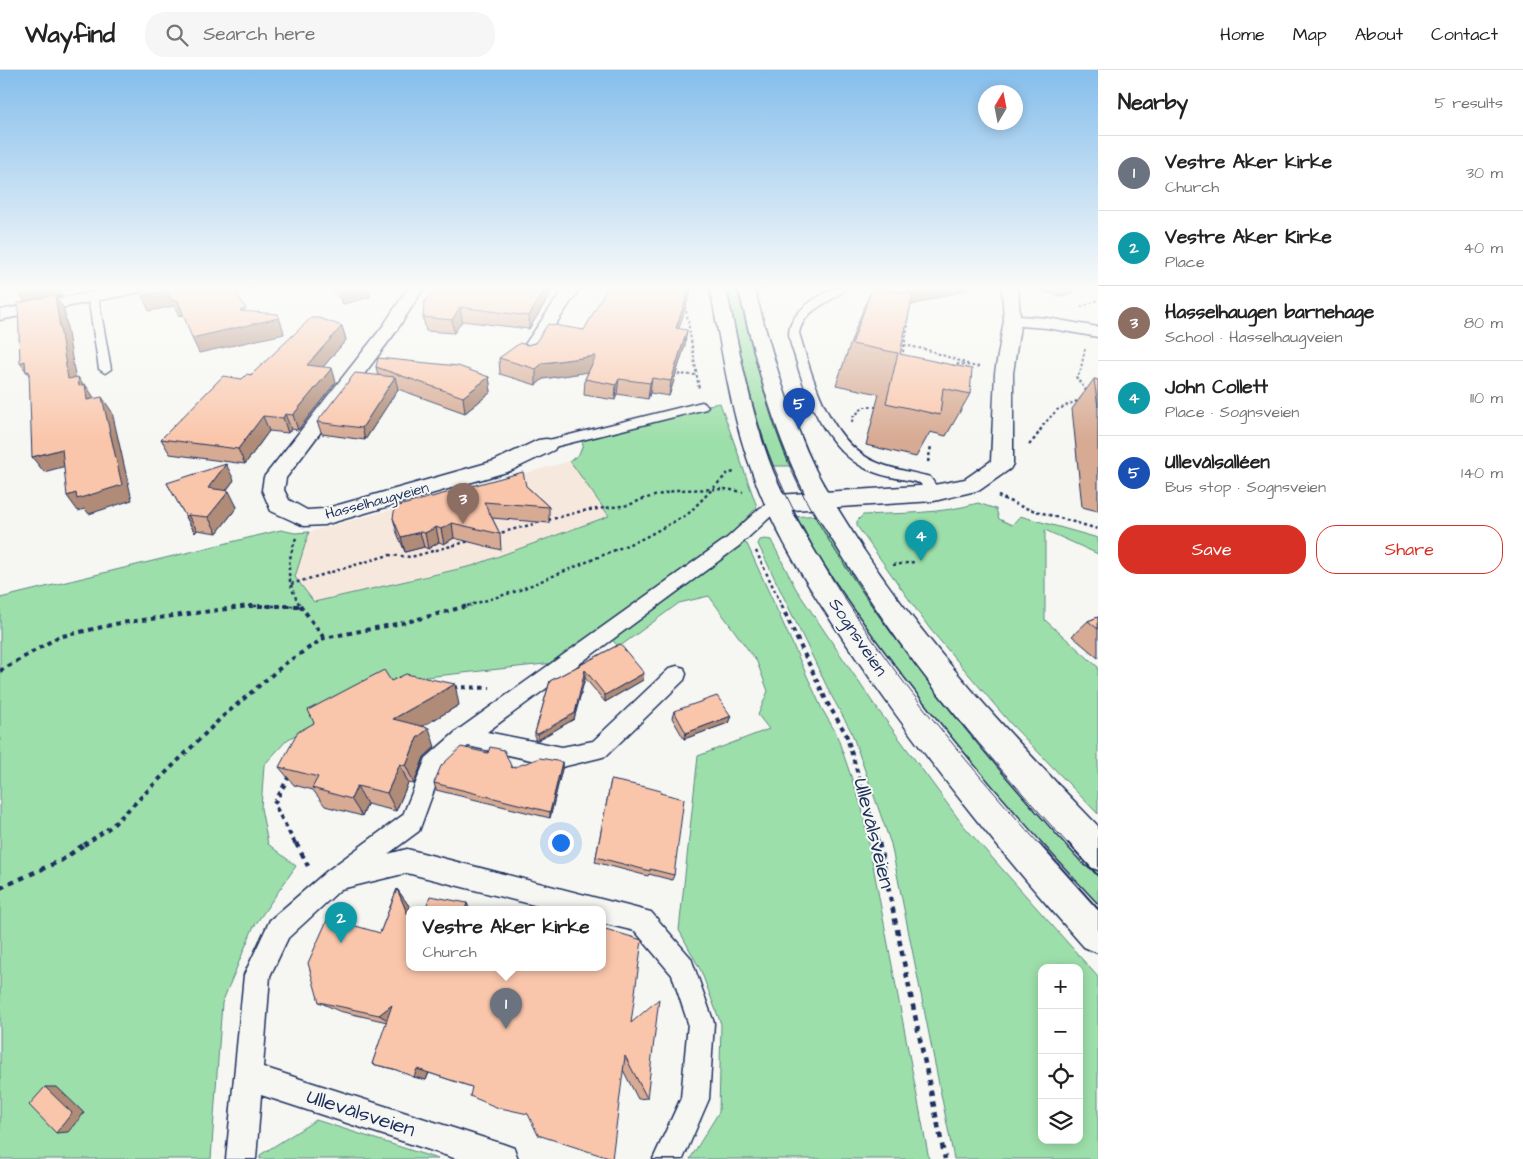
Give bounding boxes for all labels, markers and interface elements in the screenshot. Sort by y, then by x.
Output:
search box [145,12,495,57]
text: Wayfind [25,18,115,52]
icon: search [163,21,191,49]
text: Search here [203,21,315,48]
text: Home [1220,22,1265,47]
text: Map [1293,22,1327,47]
text: About [1355,22,1403,47]
text: Contact [1431,22,1498,47]
north arrow [978,85,1023,130]
text: Nearby [1118,88,1188,117]
text: 5 results [1435,92,1503,114]
text: Vestre Aker kirke [1165,149,1332,176]
text: 1 [1133,162,1135,184]
text: 30 m [1466,162,1503,184]
text: Church [1165,176,1219,198]
text: Vestre Aker Kirke [1165,224,1332,251]
text: 2 [1129,237,1139,259]
text: 40 m [1463,237,1503,259]
text: Place [1165,251,1205,273]
text: Hasselhaugen barnehage [1165,299,1374,326]
text: 3 [1130,312,1138,334]
text: 80 m [1464,312,1503,334]
text: School · Hasselhaugveien [1165,326,1342,348]
text: John Collett [1165,374,1268,401]
text: 4 [1129,387,1139,409]
text: 110 m [1470,387,1503,409]
pin: 5 [783,388,815,429]
text: Place · Sognsveien [1165,401,1299,423]
text: Ullevålsalléen [1165,449,1270,476]
text: 5 [1128,462,1140,484]
text: 140 m [1461,462,1503,484]
text: Bus stop · Sognsveien [1165,476,1326,498]
street label: Hasselhaugveien [323,477,432,526]
pin: 3 [447,483,479,524]
pin: 4 [905,520,937,561]
button: Save [1118,525,1306,574]
button: Share [1316,525,1503,574]
street label: Sognsveien [822,593,893,682]
street label: Ullevålsveien [846,775,902,891]
your location [548,830,574,856]
pin: 2 [325,902,357,943]
popup [406,906,606,971]
text: Vestre Aker kirke [423,914,589,941]
text: Church [423,941,477,963]
map controls [1038,964,1083,1144]
button: + [1038,964,1083,1009]
pin: 1 [490,988,522,1029]
button: − [1038,1009,1083,1054]
button: locate [1038,1054,1083,1099]
street label: Ullevålsveien [303,1082,419,1144]
button: layers [1038,1099,1083,1144]

